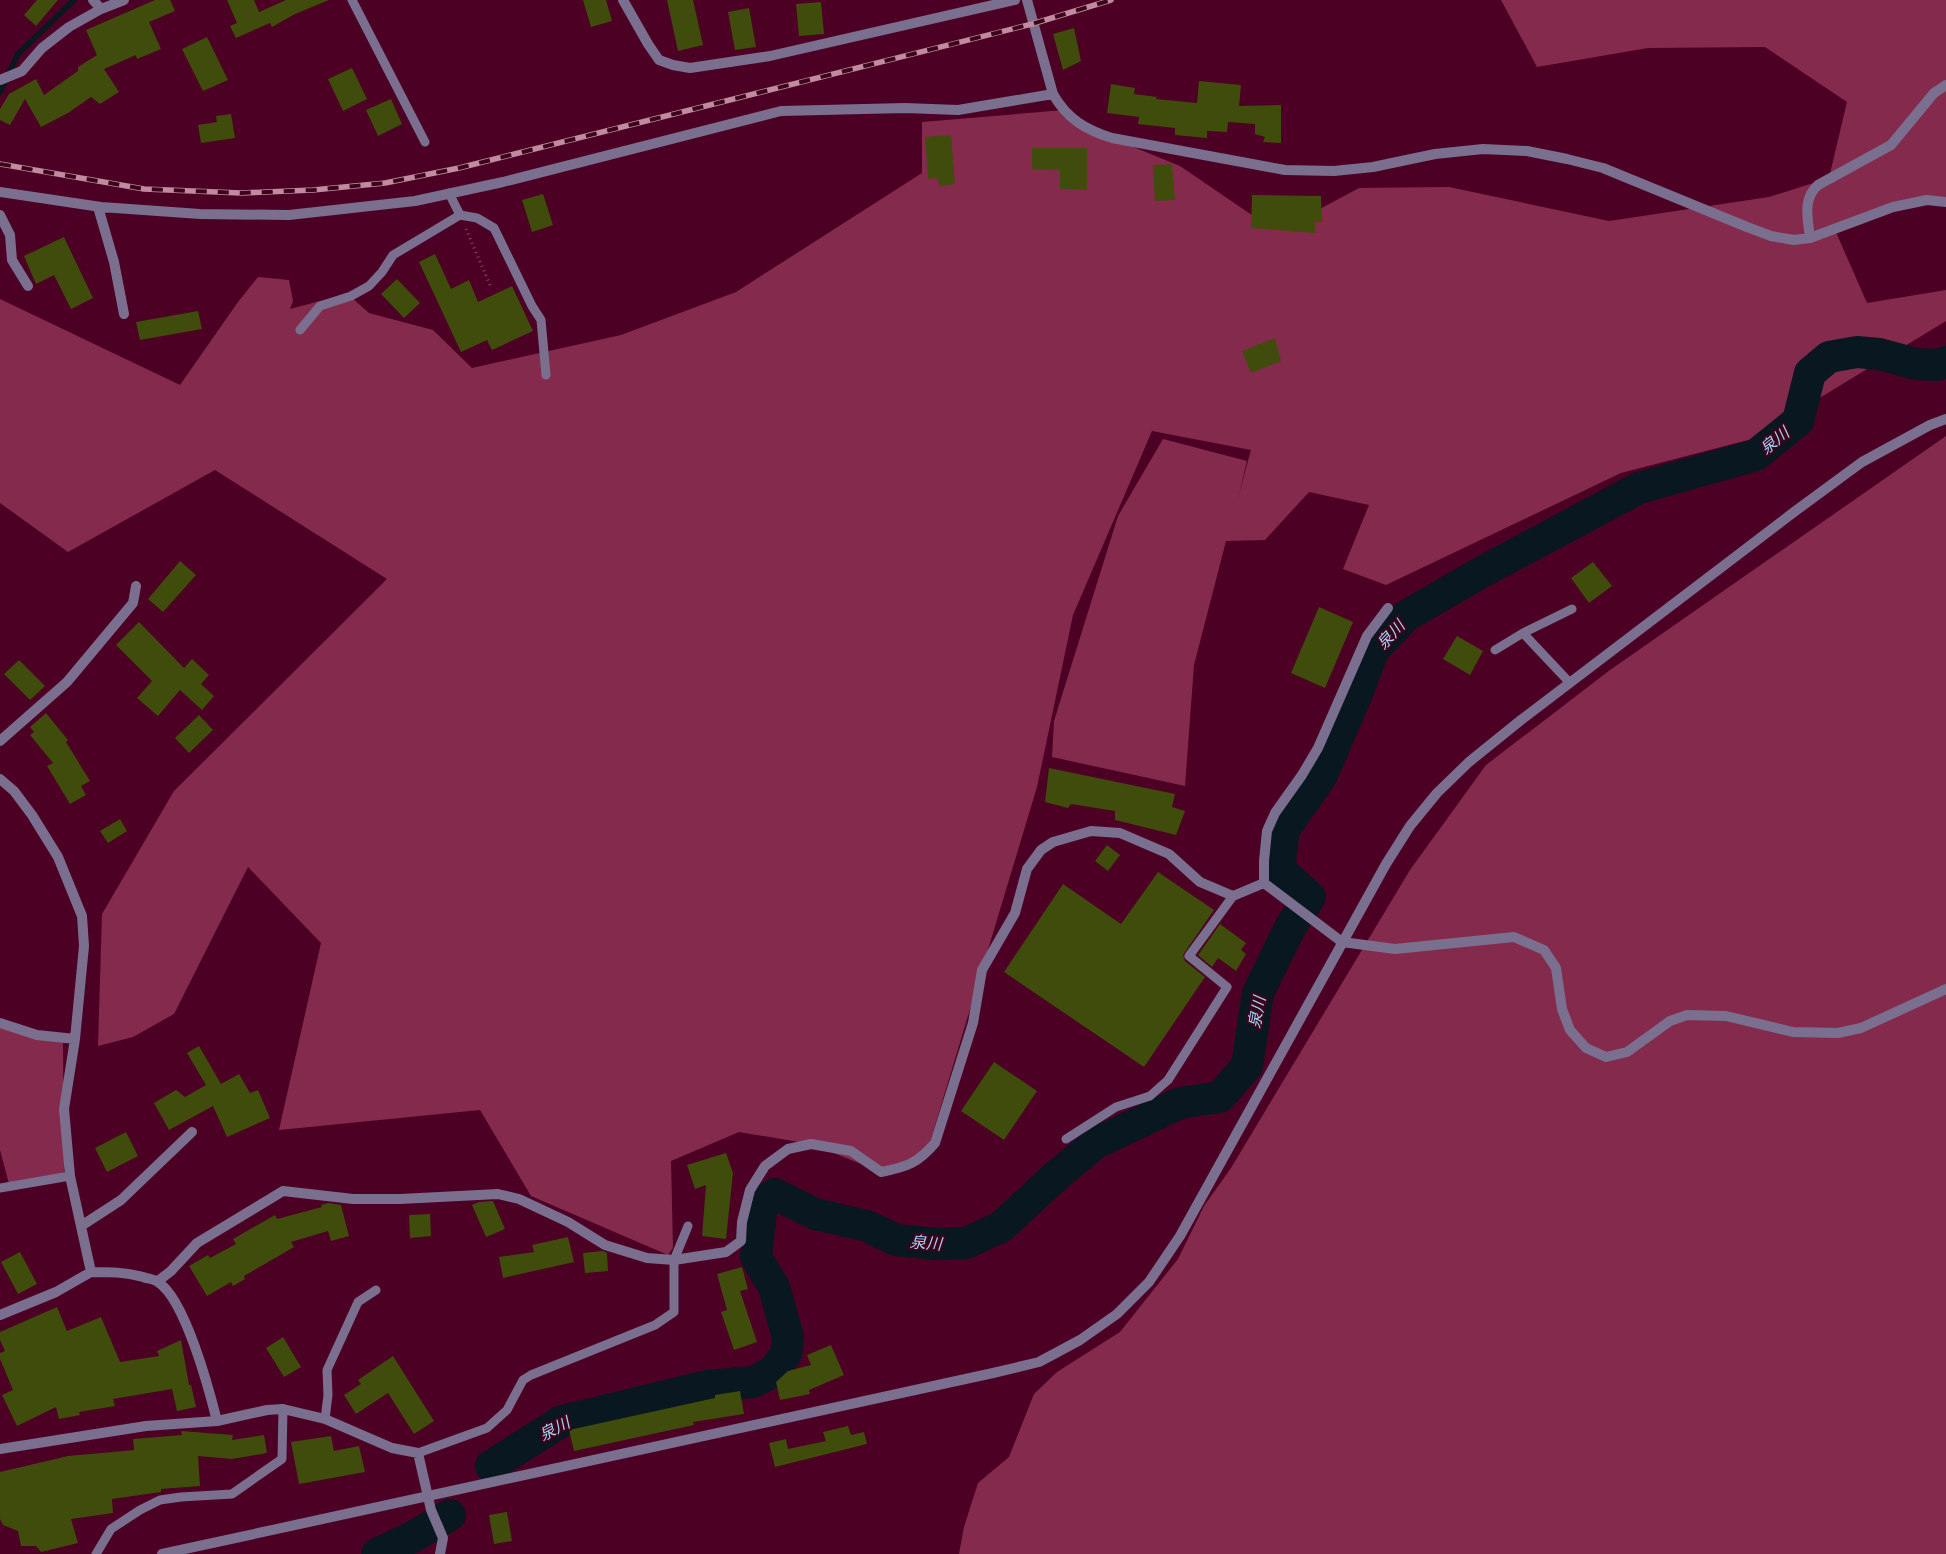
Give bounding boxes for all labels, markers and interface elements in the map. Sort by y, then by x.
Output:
water label: 泉川 [1756,421,1794,457]
water label: 泉川 [1372,614,1409,652]
water label: 泉川 [1244,993,1268,1029]
water label: 泉川 [909,1231,945,1253]
water label: 泉川 [535,1411,574,1444]

